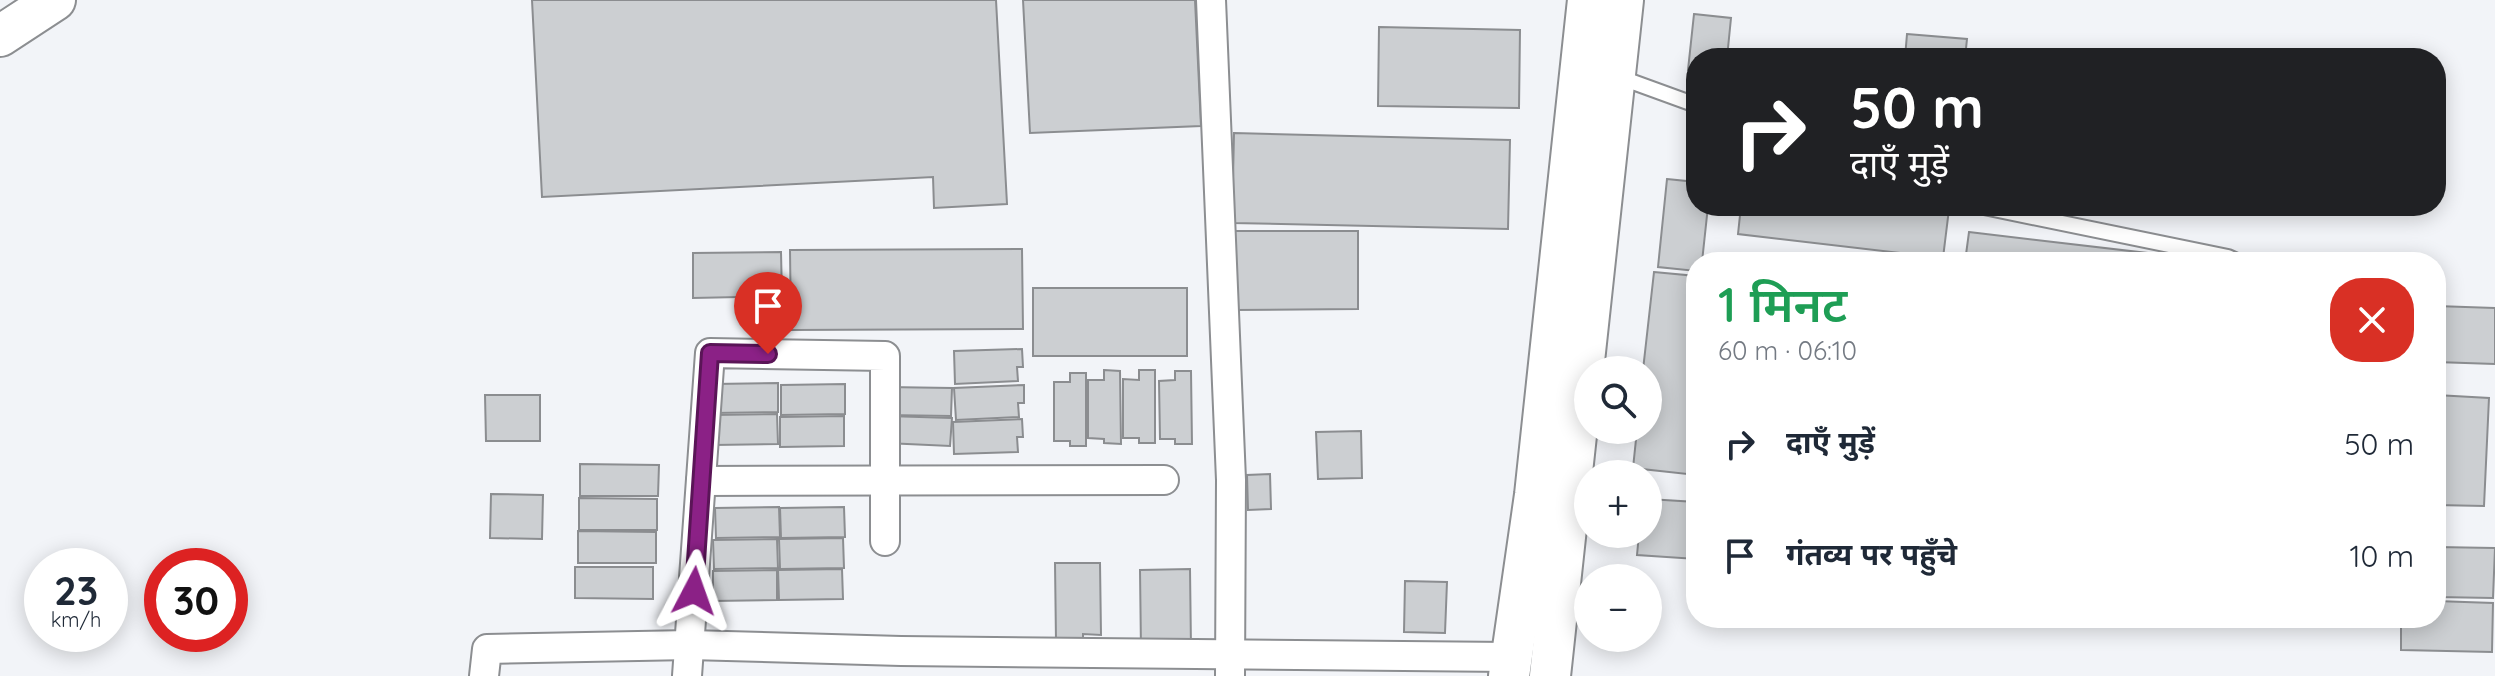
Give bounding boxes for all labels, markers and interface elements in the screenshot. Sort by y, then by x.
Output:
text: 50 m [1850,72,1984,142]
icon: right [1718,80,1822,184]
text: दाएँ मुड़ें [1850,141,1949,186]
pin [734,272,802,354]
text: 1 मिनट [1718,274,1847,334]
button: close [2330,278,2414,362]
icon: arrive [746,284,790,328]
text: 60 m · 06:10 [1718,334,1857,367]
map controls [1574,356,1662,652]
button: search [1574,356,1662,444]
icon: right [1718,422,1762,466]
text: दाएँ मुड़ें [1786,423,1875,461]
text: 50 m [2344,425,2414,463]
button: + [1574,460,1662,548]
icon: arrive [1718,534,1762,578]
text: गंतव्य पर पहुँचे [1786,535,1957,573]
text: 10 m [2350,537,2414,575]
speed limit sign: 30 [144,548,248,652]
position arrow [652,549,736,633]
button: − [1574,564,1662,652]
text: 23 [54,565,98,615]
text: km/h [51,607,101,632]

